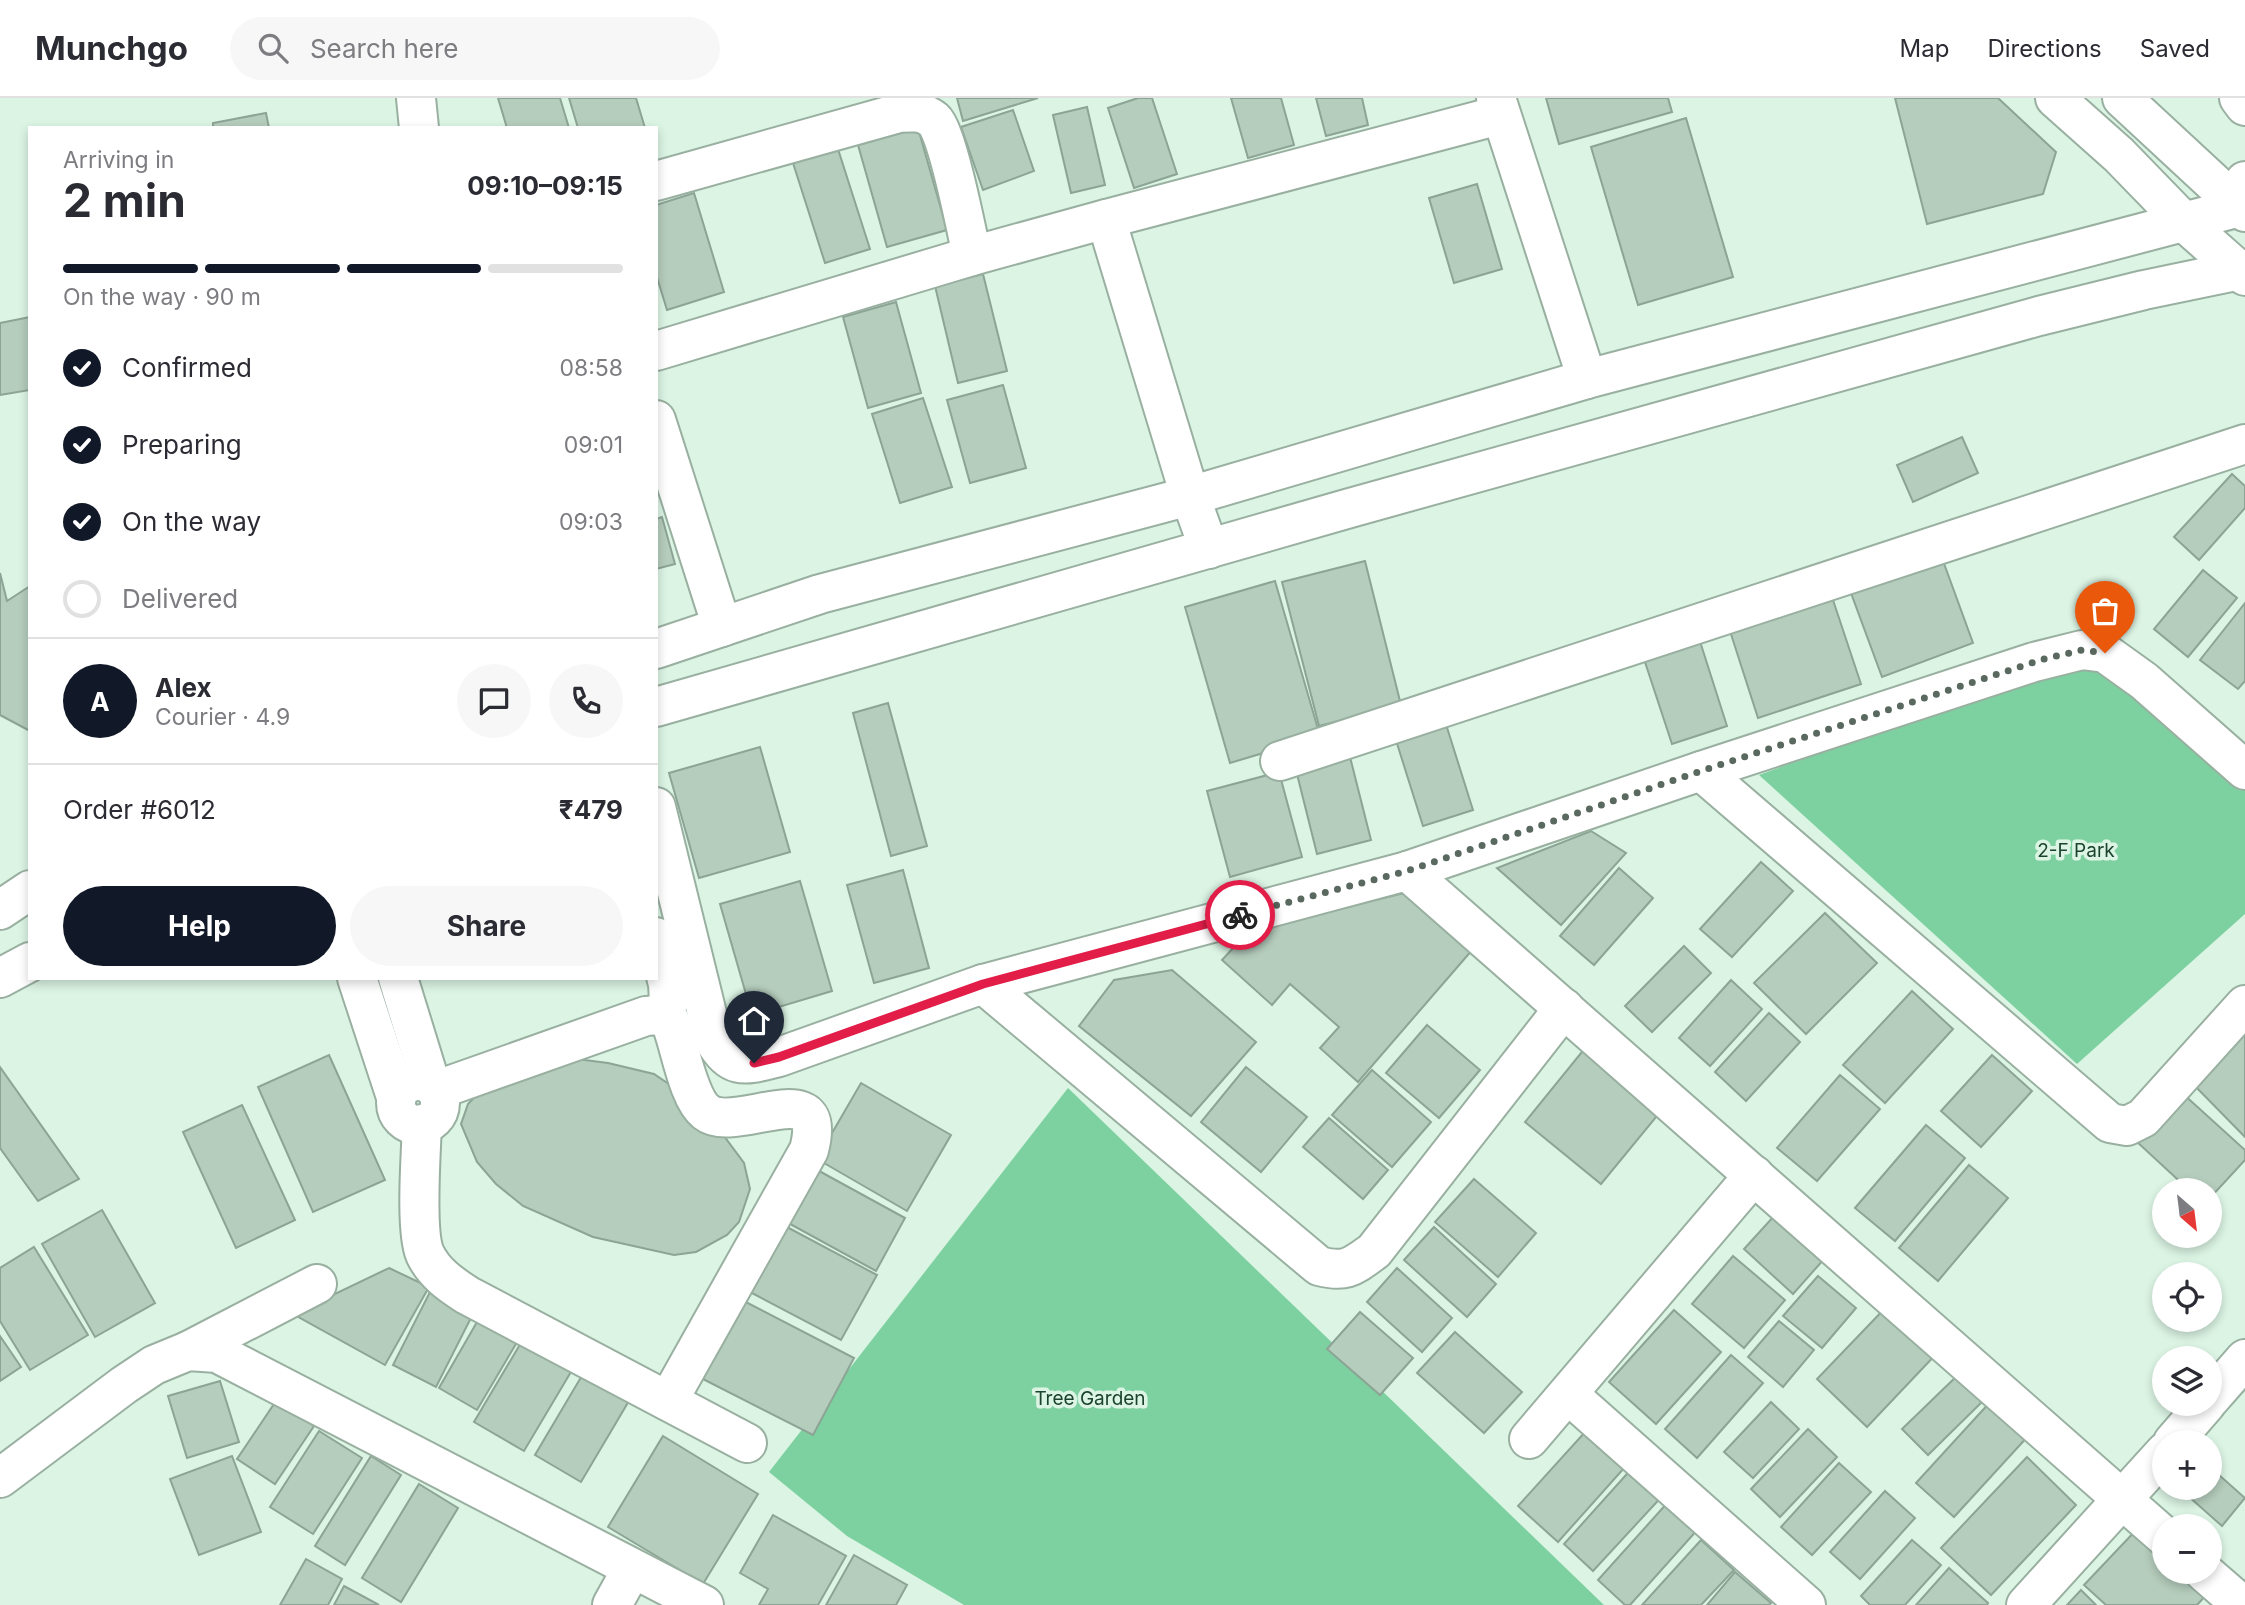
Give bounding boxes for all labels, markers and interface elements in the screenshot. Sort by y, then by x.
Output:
search box [230,17,720,80]
text: Munchgo [35,28,188,68]
icon: search [254,29,292,67]
text: Search here [310,33,459,64]
text: Map [1900,34,1949,63]
text: Directions [1987,34,2102,63]
text: Saved [2140,34,2210,63]
text: Arriving in [63,146,174,174]
text: 09:10–09:15 [467,170,623,201]
text: 2 min [63,172,186,228]
text: On the way · 90 m [63,283,261,311]
icon: check [63,349,101,387]
text: Confirmed [122,352,252,383]
text: 08:58 [559,354,623,382]
icon: check [63,426,101,464]
text: Preparing [122,429,242,460]
text: 09:01 [564,431,623,459]
icon: check [63,503,101,541]
text: On the way [122,506,261,537]
text: 09:03 [559,508,623,536]
pin [2075,581,2135,653]
text: Delivered [122,583,238,614]
icon: bag [2086,592,2124,630]
button: chat [457,664,531,738]
button: phone [549,664,623,738]
text: Alex [155,672,212,703]
text: A [90,686,110,717]
text: Courier · 4.9 [155,703,290,731]
text: Order #6012 [63,794,216,825]
text: ₹479 [559,794,623,825]
park label: 2-F Park [2037,839,2115,862]
courier [1205,880,1275,950]
button: Help [63,886,336,966]
button: Share [350,886,623,966]
icon: bike [1221,896,1259,934]
pin [724,991,784,1063]
icon: home [735,1002,773,1040]
north arrow [2152,1178,2222,1248]
map controls [2152,1178,2222,1584]
button: locate [2152,1262,2222,1332]
button: layers [2152,1346,2222,1416]
park label: Tree Garden [1034,1387,1146,1410]
button: + [2152,1430,2222,1500]
button: − [2152,1514,2222,1584]

